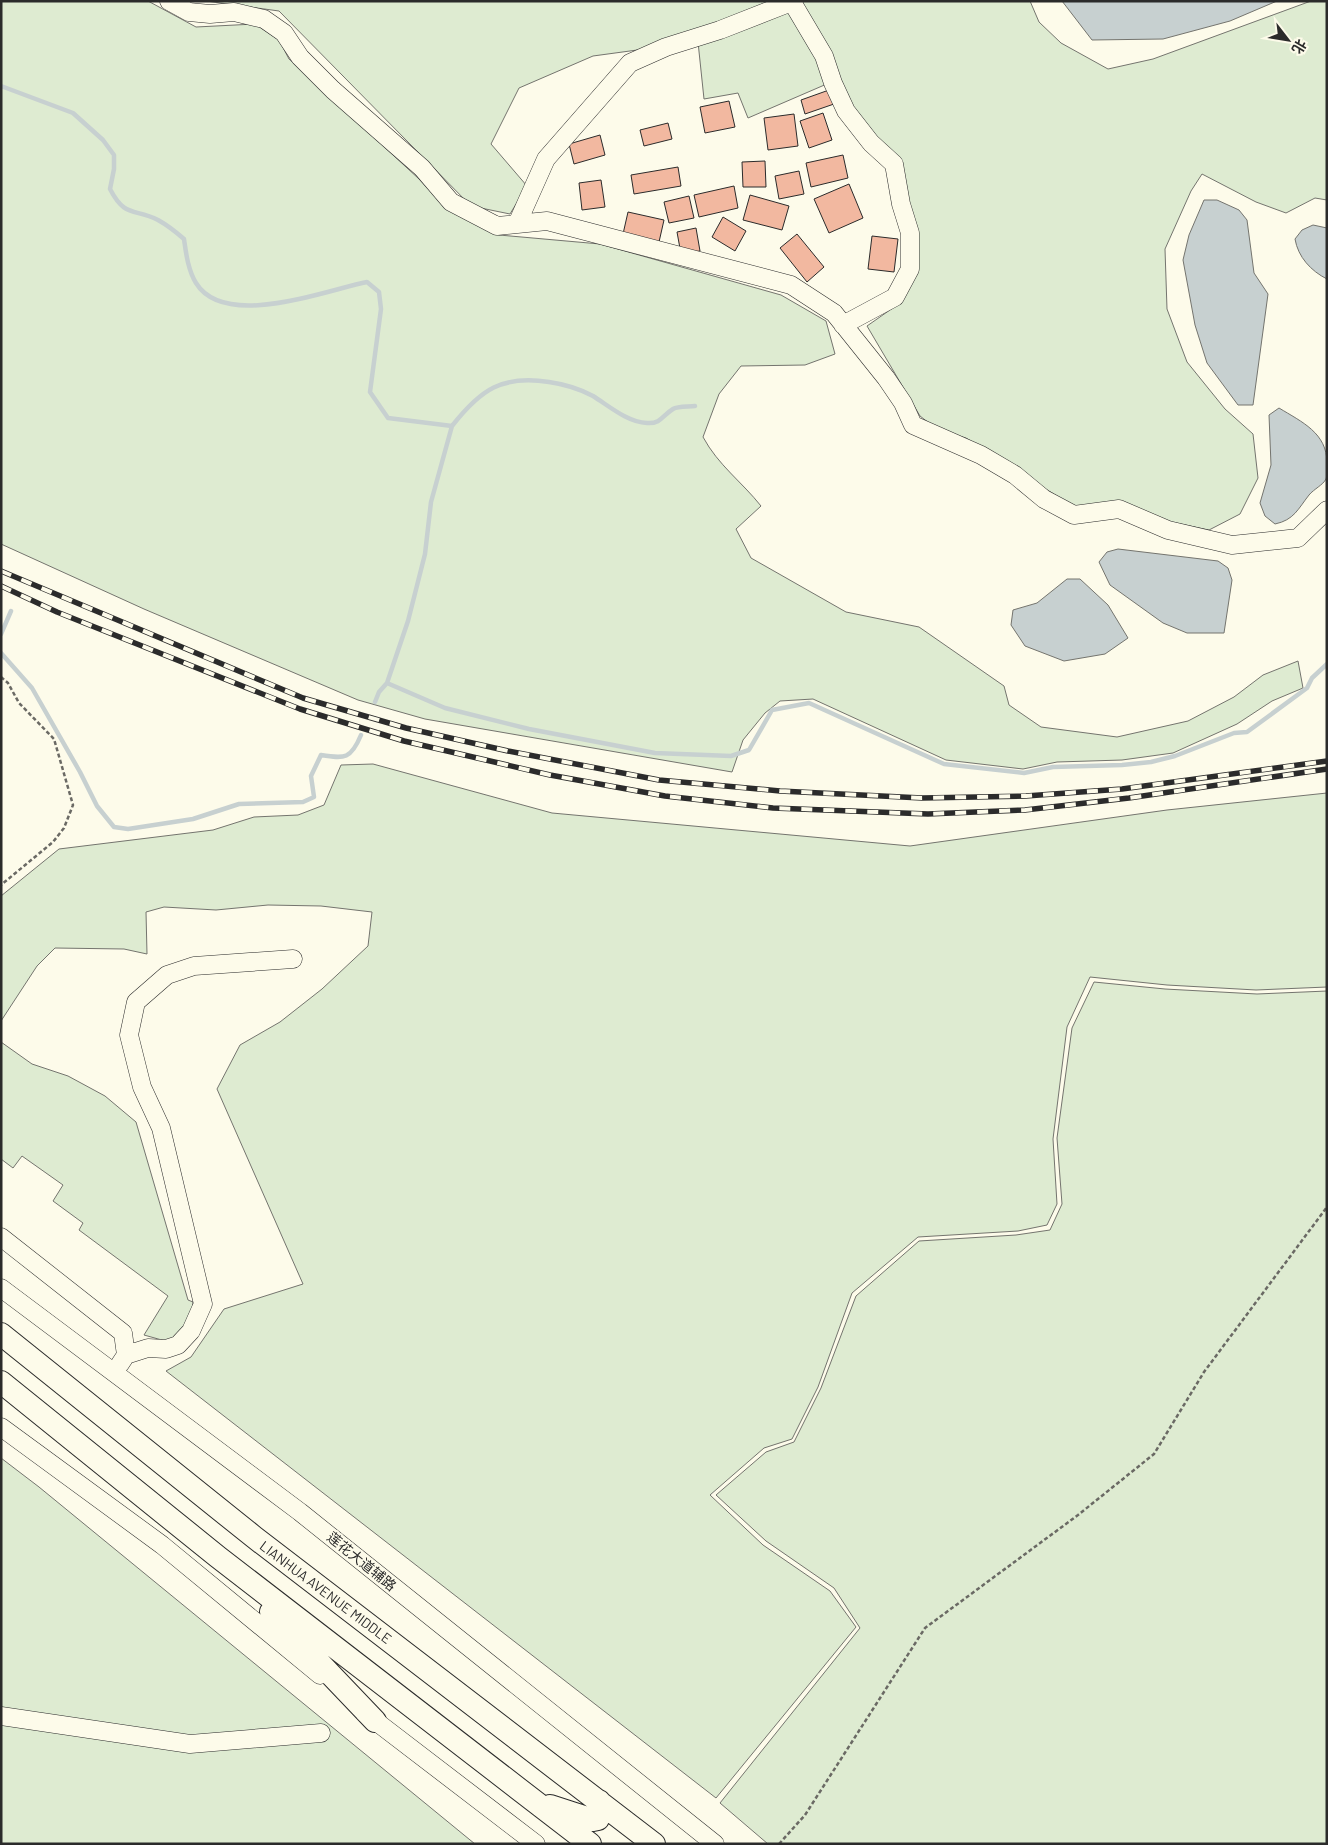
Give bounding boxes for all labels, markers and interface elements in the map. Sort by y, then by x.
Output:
north arrow [1263,15,1313,65]
text: 北 [1289,37,1310,57]
street label: 莲花大道辅路 [324,1528,400,1594]
street label: LIANHUA AVENUE MIDDLE [257,1537,395,1647]

